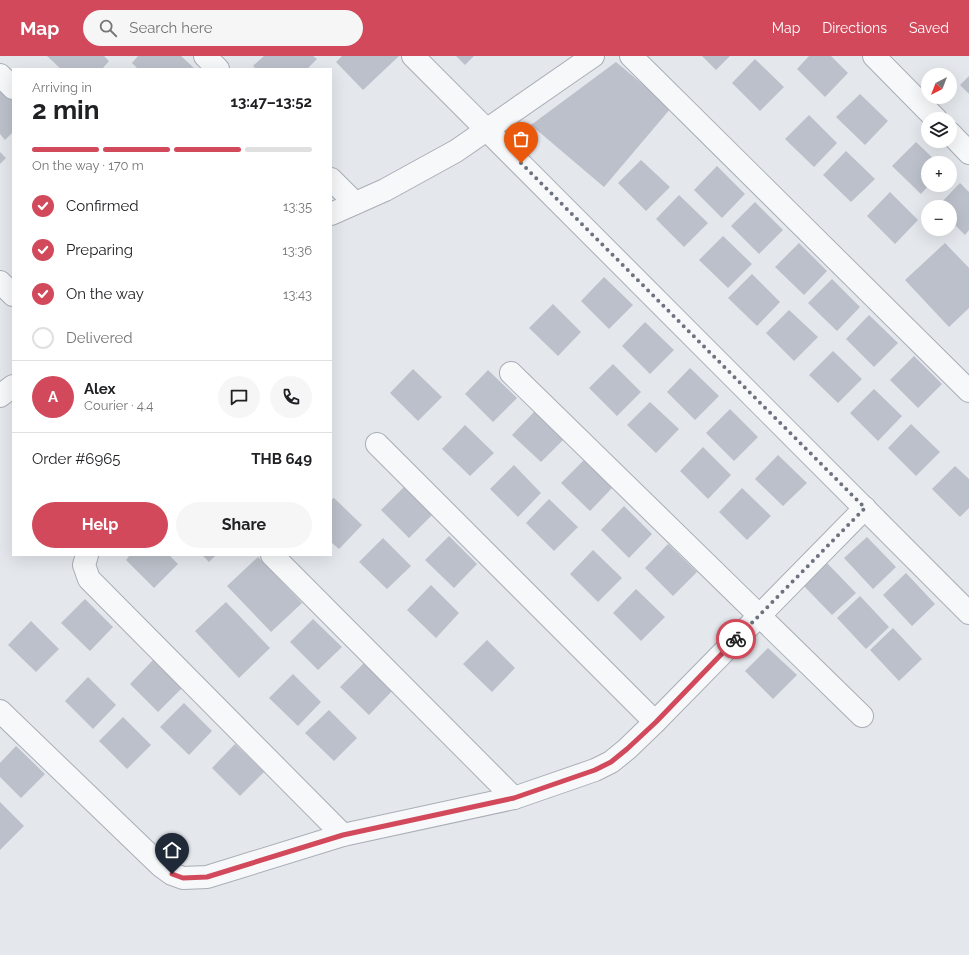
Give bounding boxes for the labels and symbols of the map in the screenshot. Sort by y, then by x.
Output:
north arrow [921,68,957,104]
pin [504,122,538,163]
courier [716,619,756,659]
pin [155,833,189,874]

